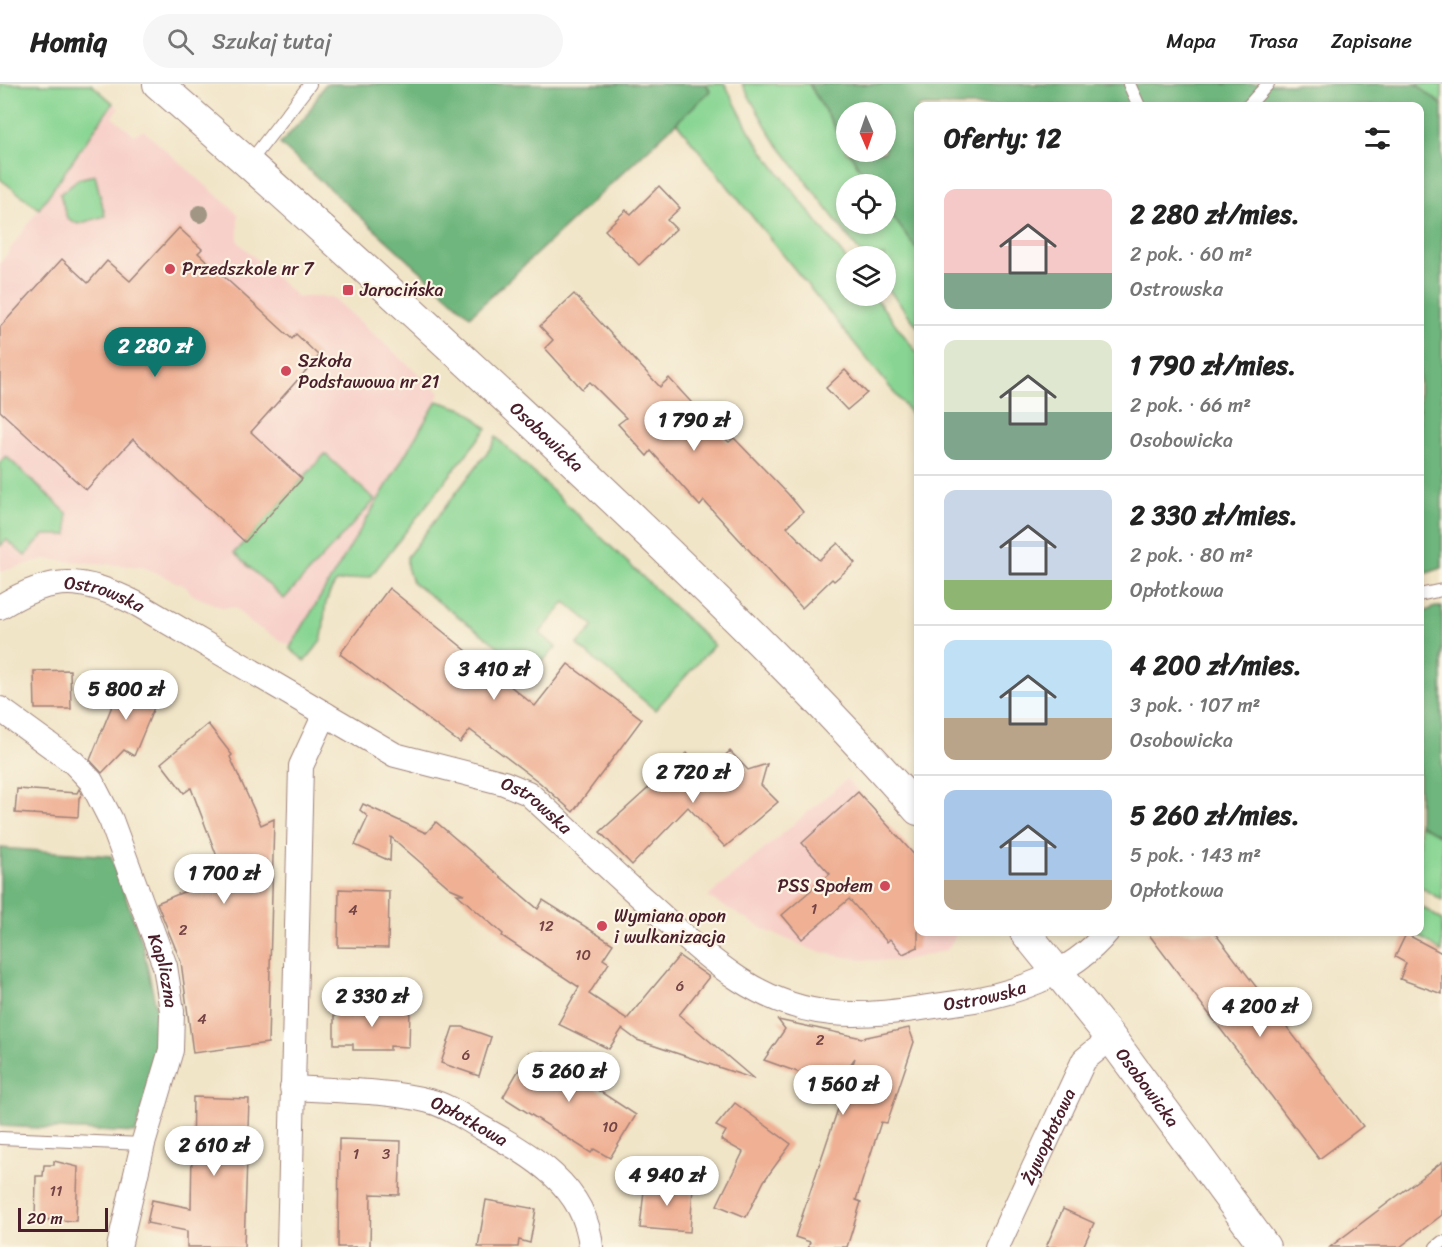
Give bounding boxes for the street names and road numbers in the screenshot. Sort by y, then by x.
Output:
street label: Osobowicka [502,393,592,480]
street label: Ostrowska [64,567,152,622]
street label: Ostrowska [496,767,581,843]
street label: Kapliczna [138,929,187,1010]
street label: Ostrowska [941,971,1031,1021]
street label: Osobowicka [1107,1041,1188,1134]
street label: Żywopłotowa [1012,1083,1085,1190]
street label: Opłotkowa [426,1086,514,1155]

